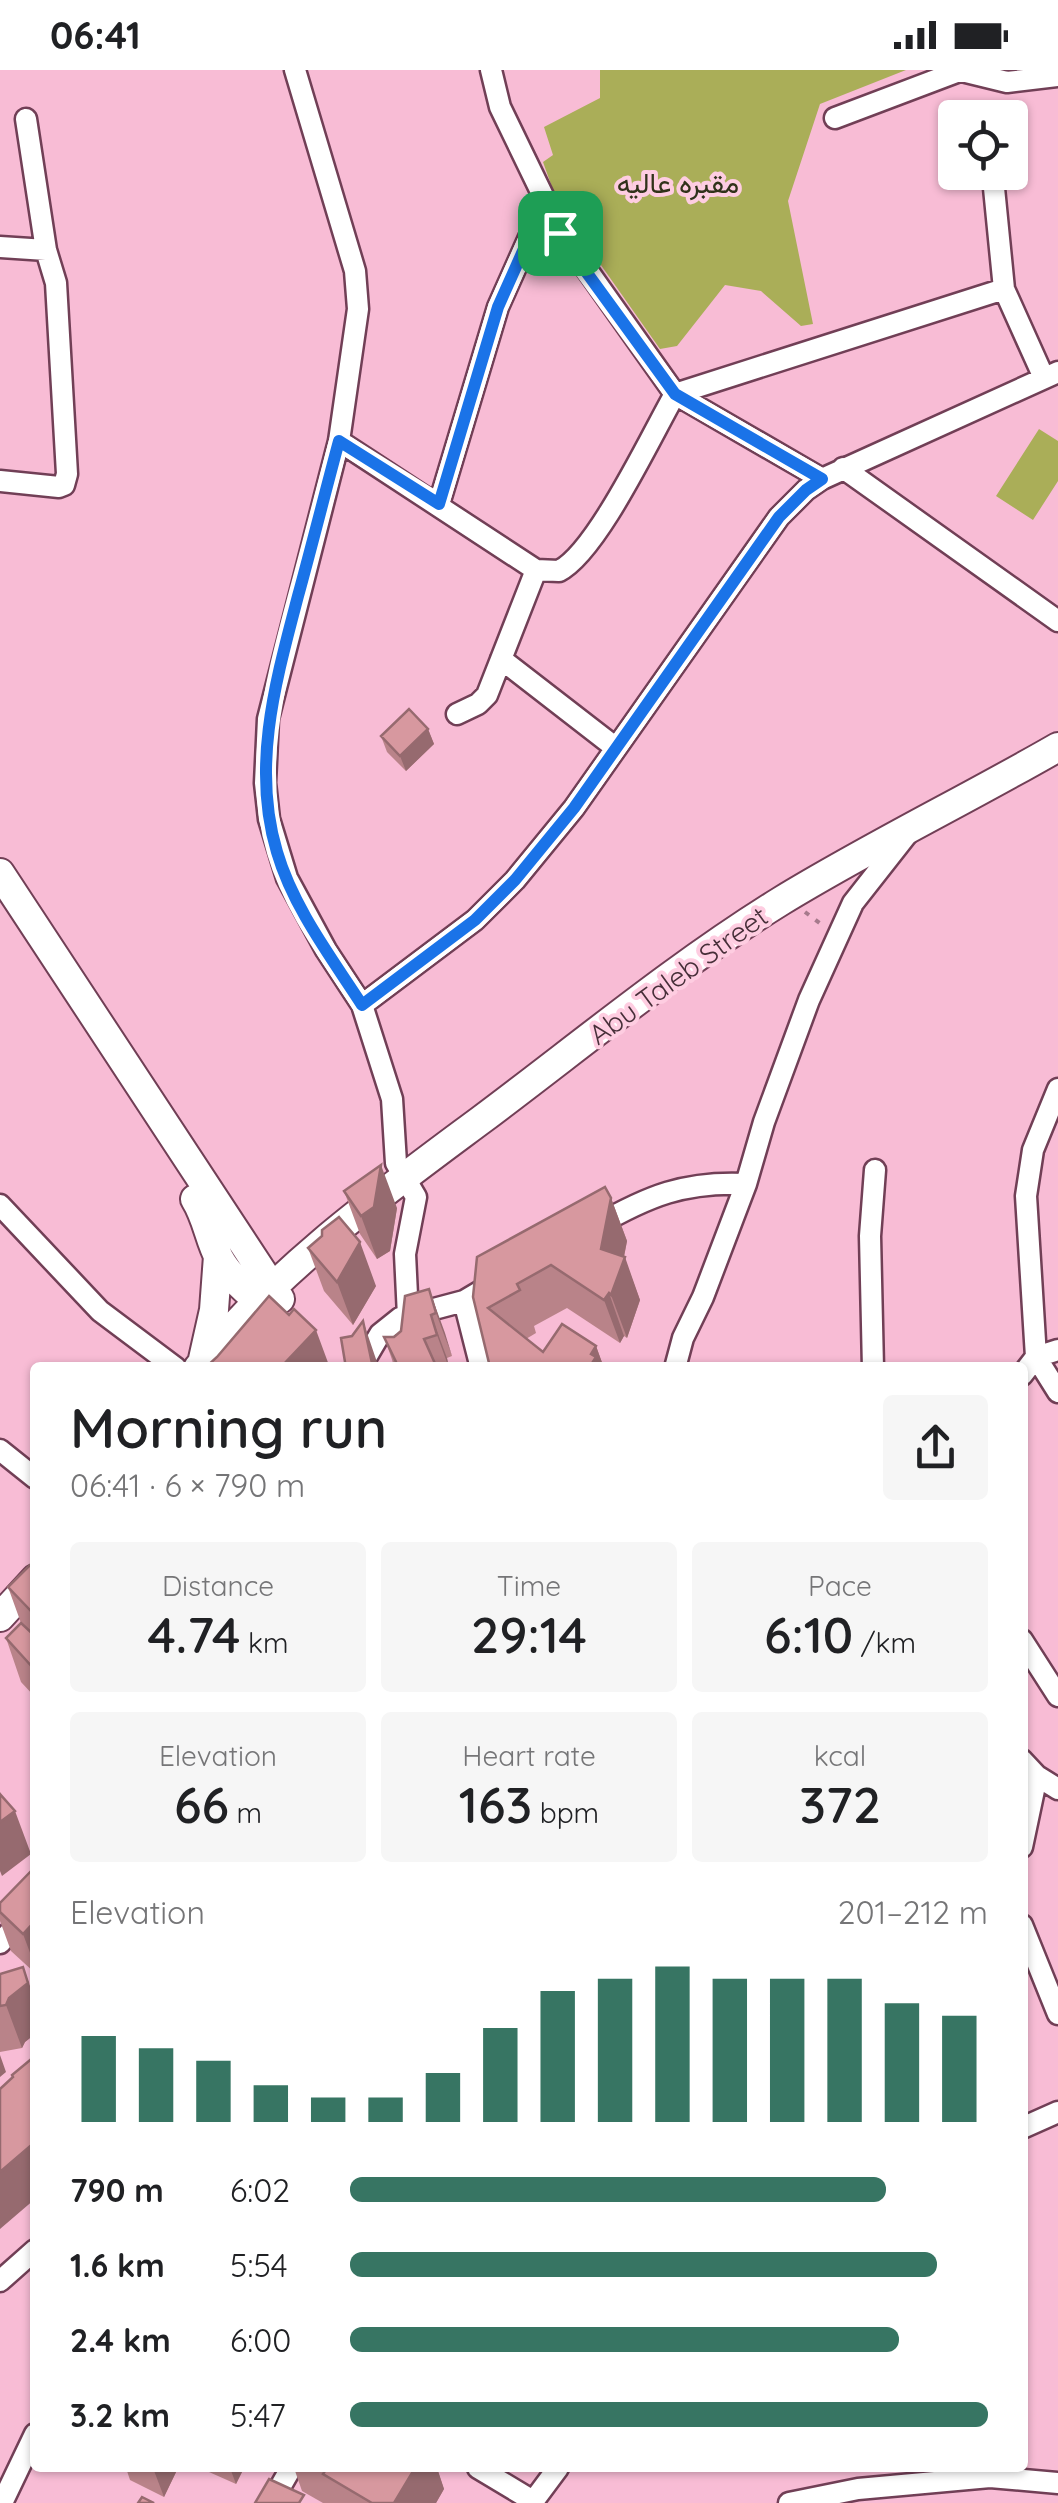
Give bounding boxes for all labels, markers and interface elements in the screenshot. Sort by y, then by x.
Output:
text: 06:41 [50,11,141,59]
map controls [938,100,1028,190]
button: locate [938,100,1028,190]
park label: مقبره عاليه [617,165,739,201]
pin [518,191,603,276]
icon: arrive [533,206,588,261]
street label: Abu Taleb Street [582,898,774,1052]
text: Morning run [70,1393,387,1462]
button: share [883,1395,988,1500]
text: 06:41 · 6 × 790 m [70,1465,305,1505]
text: Distance [162,1568,274,1603]
text: Time [497,1568,561,1603]
text: Pace [808,1568,872,1603]
text: 4.74 [147,1603,240,1666]
text: 29:14 [471,1603,587,1666]
text: 6:10 [764,1603,853,1666]
text: km [240,1625,289,1660]
text: /km [853,1625,916,1660]
text: Elevation [159,1738,277,1773]
text: Heart rate [462,1738,596,1773]
text: kcal [814,1738,866,1773]
text: 66 [174,1773,229,1836]
text: 163 [459,1773,532,1836]
text: 372 [799,1773,881,1836]
text: m [229,1795,262,1830]
text: bpm [532,1795,599,1830]
text: Elevation [70,1892,205,1932]
text: 201–212 m [838,1892,988,1932]
text: 790 m [70,2170,164,2210]
text: 6:02 [230,2170,290,2210]
text: 1.6 km [70,2245,165,2285]
text: 5:54 [230,2245,288,2285]
text: 2.4 km [70,2320,171,2360]
text: 6:00 [230,2320,291,2360]
text: 3.2 km [70,2395,170,2435]
text: 5:47 [230,2395,286,2435]

